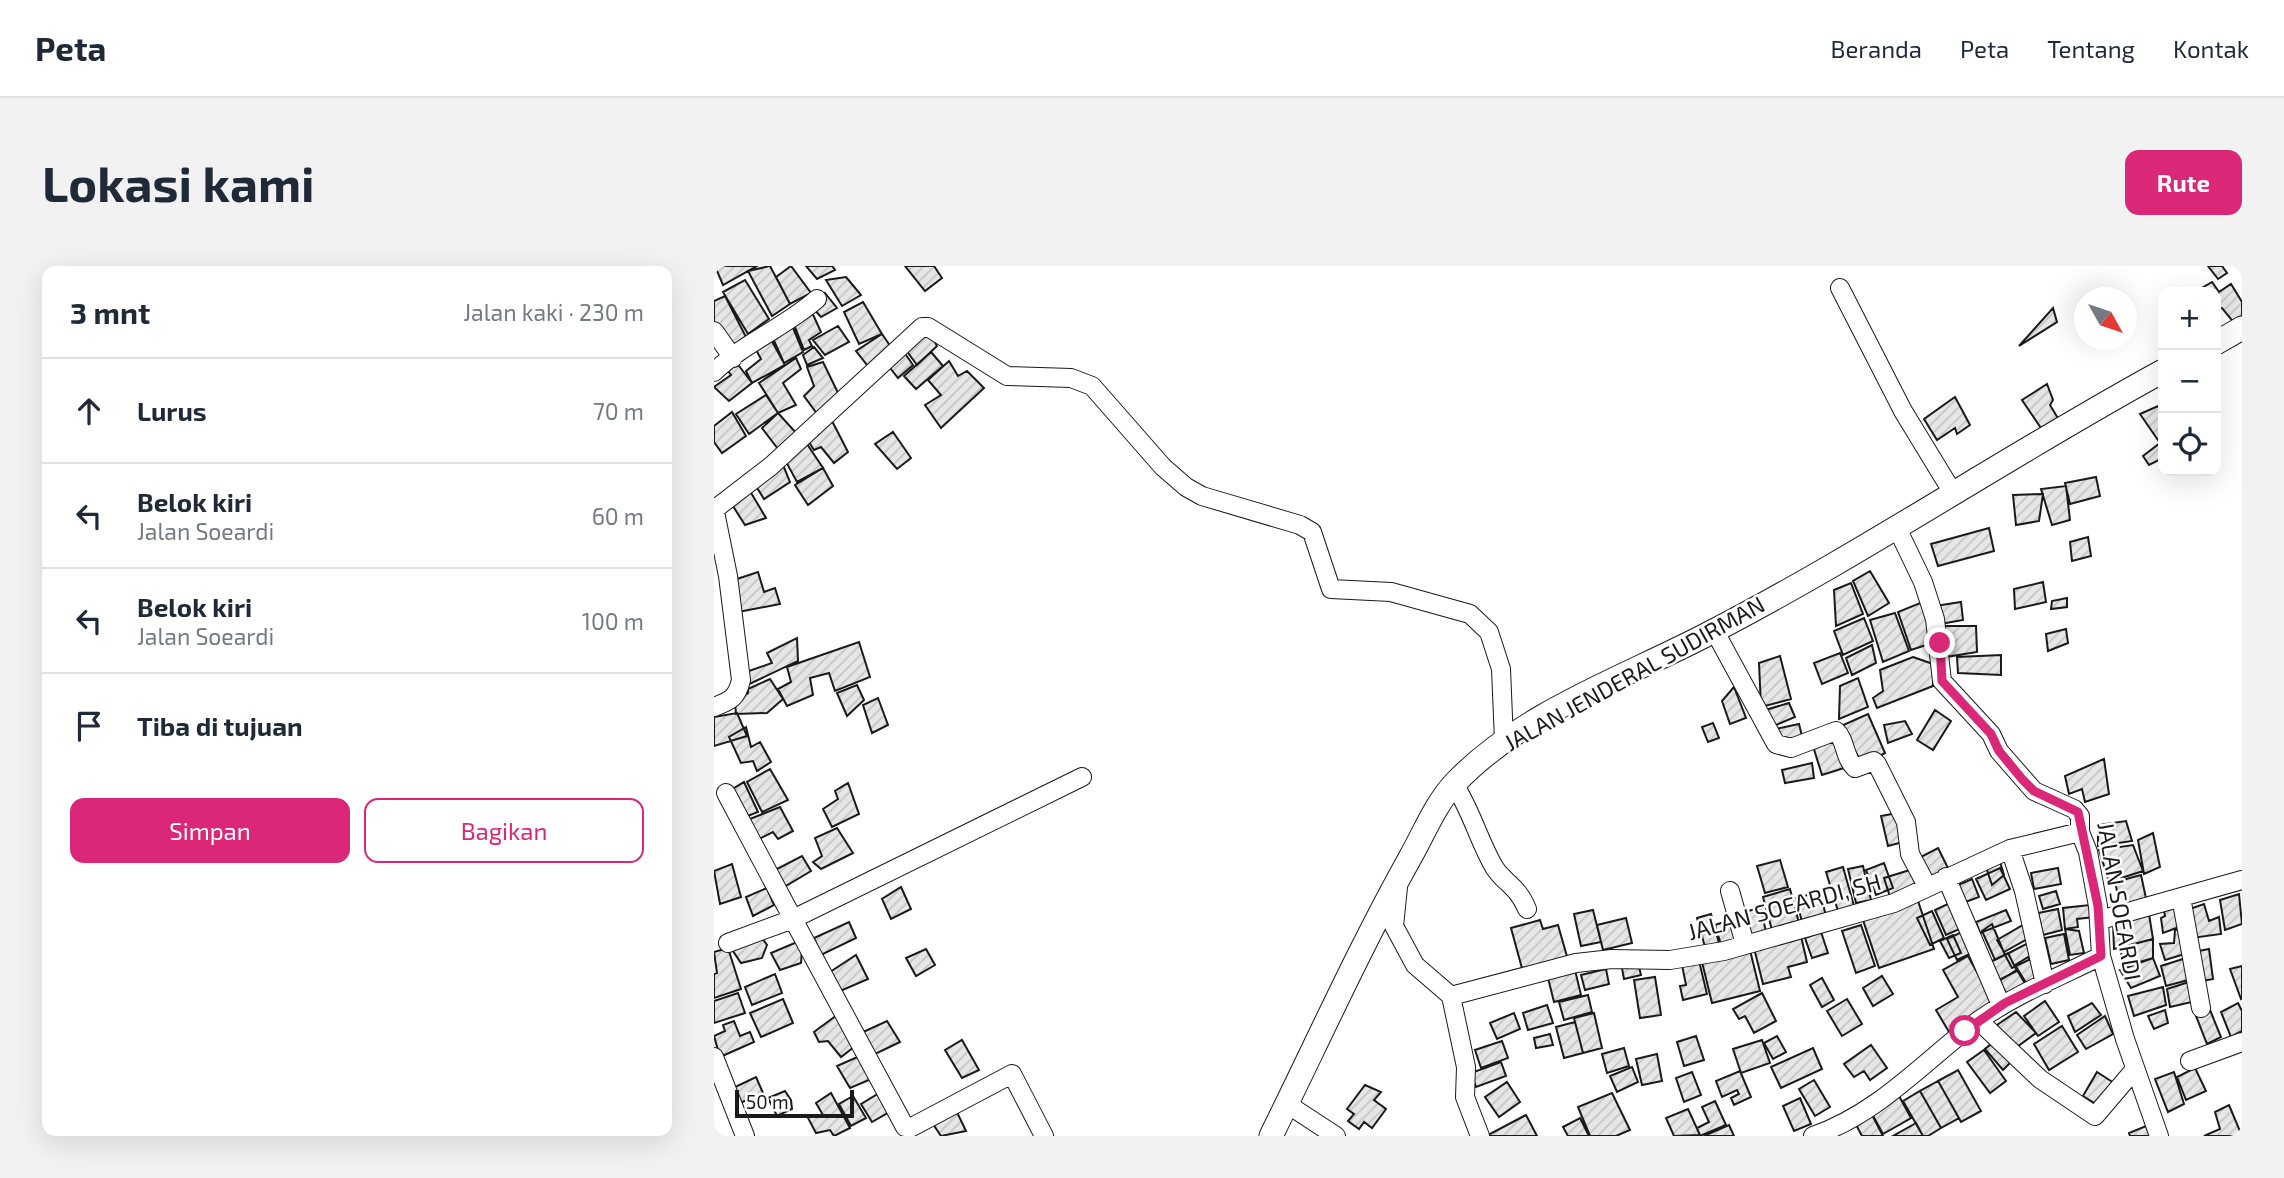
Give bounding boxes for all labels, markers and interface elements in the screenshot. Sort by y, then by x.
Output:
text: Peta [35,28,106,68]
text: Beranda [1831,34,1922,63]
text: Peta [1960,34,2009,63]
text: Tentang [2047,34,2135,63]
text: Kontak [2173,34,2249,63]
button: Rute [2125,150,2242,215]
text: Lokasi kami [42,153,315,212]
north arrow [2074,287,2137,350]
map controls [2158,287,2221,476]
button: + [2158,287,2221,350]
text: 3 mnt [70,294,150,330]
text: Jalan kaki · 230 m [463,298,644,326]
button: − [2158,350,2221,413]
icon: ahead [70,392,108,430]
text: Lurus [137,395,207,426]
text: 70 m [593,397,644,425]
button: locate [2158,413,2221,476]
text: Belok kiri [137,486,252,517]
icon: left [70,497,108,535]
text: 60 m [592,502,644,530]
text: Jalan Soeardi [137,517,274,545]
street label: JALAN JENDERAL SUDIRMAN [1499,590,1769,756]
text: Belok kiri [137,591,252,622]
icon: left [70,602,108,640]
text: 100 m [582,607,644,635]
text: Jalan Soeardi [137,622,274,650]
route end [1924,627,1955,658]
icon: arrive [70,707,108,745]
text: Tiba di tujuan [137,710,303,741]
button: Simpan [70,798,350,863]
button: Bagikan [364,798,644,863]
street label: JALAN SOEARDI [2092,819,2148,983]
street label: JALAN SOEARDI, SH [1684,867,1884,945]
route start [1949,1015,1980,1046]
scale bar [735,1087,854,1119]
text: 50 m [746,1090,789,1113]

